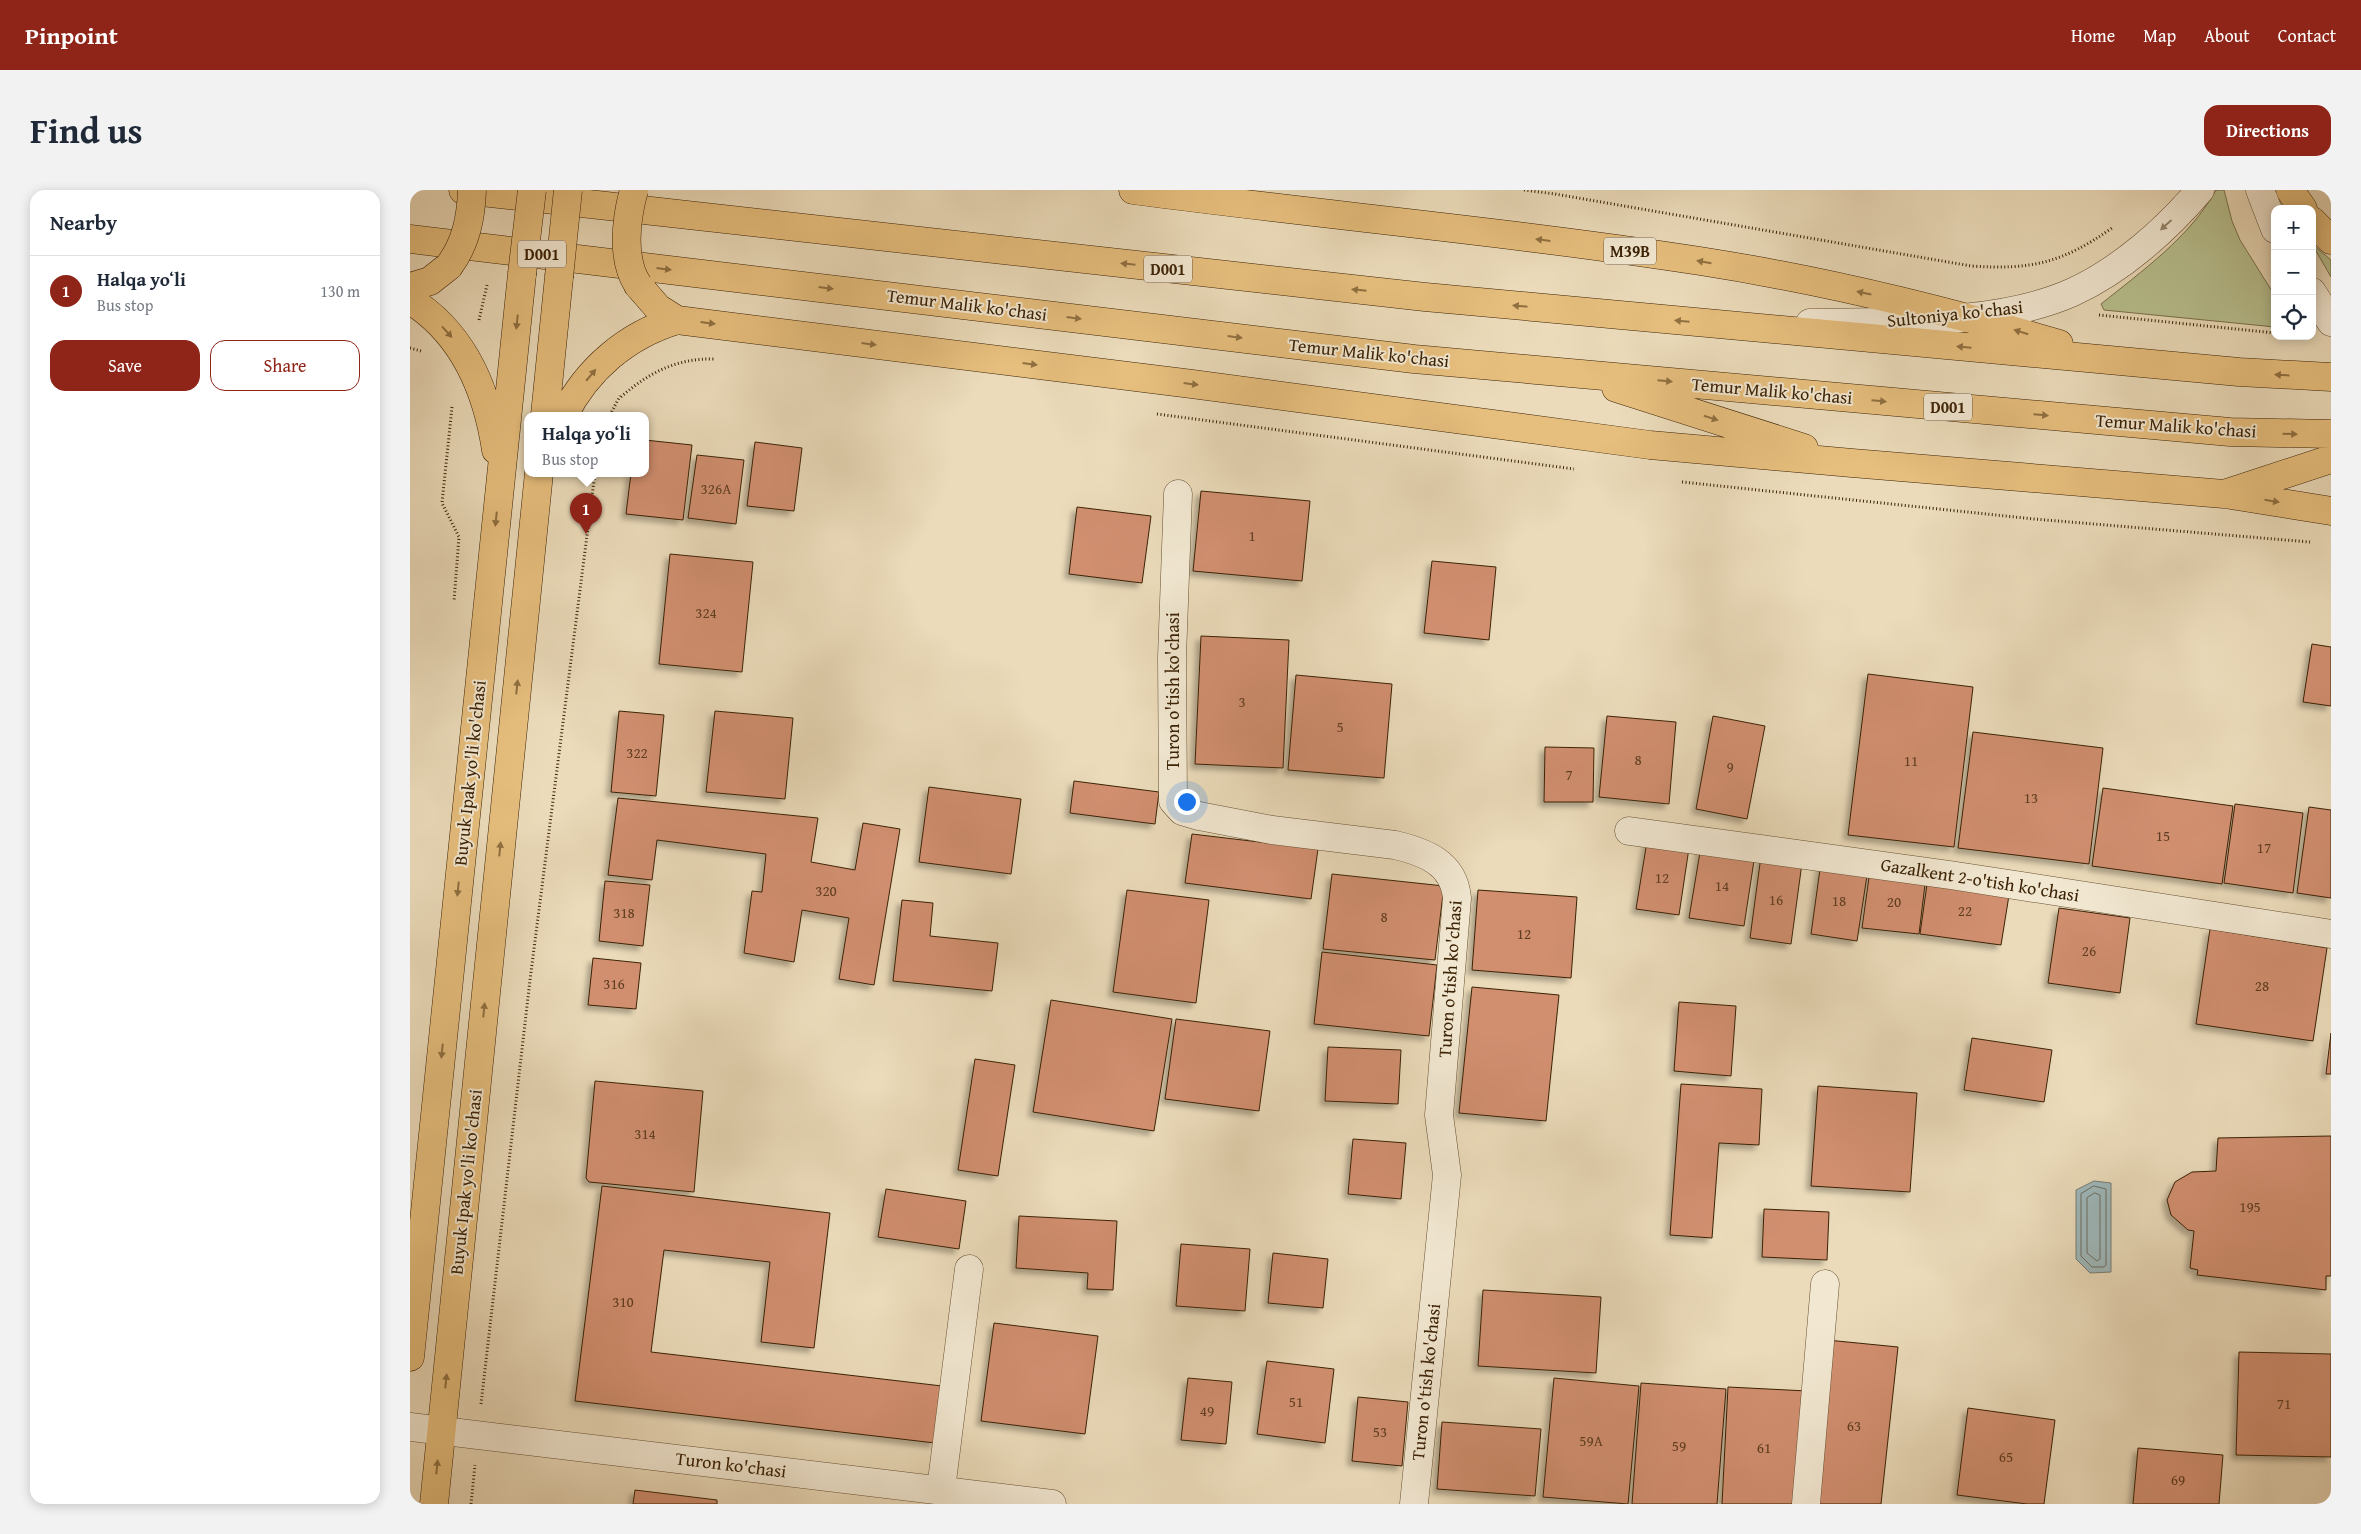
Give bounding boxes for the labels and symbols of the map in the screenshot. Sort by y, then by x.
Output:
one-way arrow [2161,219,2173,231]
one-way arrow [1535,236,1551,244]
road number: M39B [1604,238,1656,264]
road number: D001 [518,241,566,268]
road number: D001 [1144,256,1192,282]
one-way arrow [1696,257,1712,265]
one-way arrow [1119,260,1135,268]
one-way arrow [657,265,673,273]
street label: Temur Malik ko'chasi [885,281,1049,328]
one-way arrow [818,284,834,292]
one-way arrow [1351,286,1367,294]
one-way arrow [1855,289,1871,297]
street label: Sultoniya ko'chasi [1886,293,2024,334]
one-way arrow [1512,302,1528,310]
one-way arrow [513,314,521,330]
one-way arrow [1066,314,1082,322]
one-way arrow [1674,317,1690,325]
one-way arrow [700,320,716,328]
one-way arrow [441,325,453,337]
one-way arrow [2014,328,2029,336]
street label: Temur Malik ko'chasi [1287,331,1451,374]
one-way arrow [1228,333,1244,341]
one-way arrow [861,340,877,348]
one-way arrow [1955,343,1971,351]
one-way arrow [1022,360,1038,368]
one-way arrow [585,369,596,382]
street label: Temur Malik ko'chasi [1691,370,1854,411]
one-way arrow [2274,371,2290,379]
one-way arrow [1658,378,1674,386]
one-way arrow [1184,380,1200,388]
road number: D001 [1924,393,1972,420]
one-way arrow [1872,397,1888,405]
street label: Temur Malik ko'chasi [2095,406,2257,445]
one-way arrow [2034,412,2050,420]
one-way arrow [1704,415,1719,423]
one-way arrow [2283,430,2299,438]
house number: 326A [701,478,731,499]
pin: 1 [570,493,602,534]
one-way arrow [2265,498,2281,506]
one-way arrow [492,511,500,527]
house number: 1 [1248,525,1256,546]
house number: 324 [695,602,717,623]
street label: Turon o'tish ko'chasi [1159,612,1186,770]
street label: Buyuk Ipak yo'li ko'chasi [446,679,493,867]
one-way arrow [513,679,521,695]
house number: 3 [1238,691,1246,712]
house number: 5 [1336,716,1344,737]
house number: 322 [626,742,648,763]
house number: 8 [1634,749,1642,770]
house number: 11 [1904,750,1918,771]
house number: 9 [1726,756,1734,777]
house number: 7 [1565,764,1573,785]
house number: 13 [2024,787,2038,808]
your location [1174,789,1200,815]
house number: 15 [2156,825,2170,846]
house number: 17 [2257,837,2271,858]
one-way arrow [496,840,504,856]
street label: Gazalkent 2-o'tish ko'chasi [1879,850,2081,909]
house number: 12 [1655,867,1669,888]
house number: 14 [1715,875,1729,896]
house number: 320 [815,880,837,901]
one-way arrow [454,881,462,897]
house number: 16 [1769,889,1783,910]
house number: 18 [1832,890,1846,911]
house number: 20 [1887,891,1901,912]
street label: Turon o'tish ko'chasi [1431,899,1468,1059]
house number: 22 [1958,900,1972,921]
house number: 318 [613,902,635,923]
house number: 8 [1380,906,1388,927]
house number: 12 [1517,923,1531,944]
house number: 26 [2082,940,2096,961]
house number: 316 [603,973,625,994]
house number: 28 [2255,975,2269,996]
one-way arrow [480,1002,488,1018]
one-way arrow [437,1043,445,1059]
street label: Buyuk Ipak yo'li ko'chasi [442,1088,489,1276]
house number: 314 [634,1123,656,1144]
house number: 195 [2239,1196,2261,1217]
house number: 310 [612,1291,634,1312]
street label: Turon o'tish ko'chasi [1404,1302,1447,1462]
one-way arrow [442,1373,450,1389]
house number: 51 [1289,1391,1303,1412]
house number: 71 [2277,1393,2291,1414]
house number: 49 [1200,1400,1214,1421]
house number: 63 [1847,1415,1861,1436]
house number: 53 [1373,1421,1387,1442]
house number: 59A [1579,1430,1603,1451]
house number: 59 [1672,1435,1686,1456]
house number: 61 [1757,1437,1771,1458]
street label: Turon ko'chasi [674,1444,788,1485]
house number: 65 [1999,1446,2013,1467]
one-way arrow [434,1458,442,1474]
house number: 69 [2171,1469,2185,1490]

